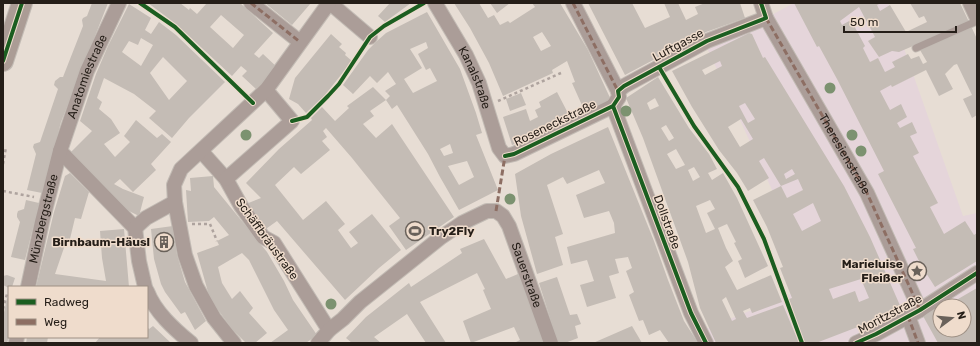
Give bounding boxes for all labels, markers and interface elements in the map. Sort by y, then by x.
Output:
scale bar [844,8,956,34]
text: 50 m [850,15,878,29]
street label: Luftgasse [650,26,706,64]
street label: Anatomiestraße [64,32,110,121]
street label: Kanalstraße [456,44,494,111]
street label: Roseneckstraße [512,97,599,149]
street label: Theresienstraße [816,111,873,197]
street label: Münzbergstraße [26,172,61,265]
street label: Dollstraße [651,193,683,251]
street label: Schäffbräustraße [233,195,301,283]
sports icon: Try2Fly [404,220,426,242]
place label: Try2Fly [429,224,474,238]
building icon: Birnbaum-Häusl [153,231,175,253]
place label: Birnbaum-Häusl [52,235,150,249]
street label: Sauerstraße [508,240,545,310]
place label: Marieluise Fleißer [842,257,904,285]
place icon: Marieluise Fleißer [906,260,928,282]
legend [8,286,148,338]
street label: Moritzstraße [856,291,925,337]
text: Radweg [44,295,89,309]
north arrow [932,298,972,338]
text: N [954,310,968,321]
text: Weg [44,315,67,329]

